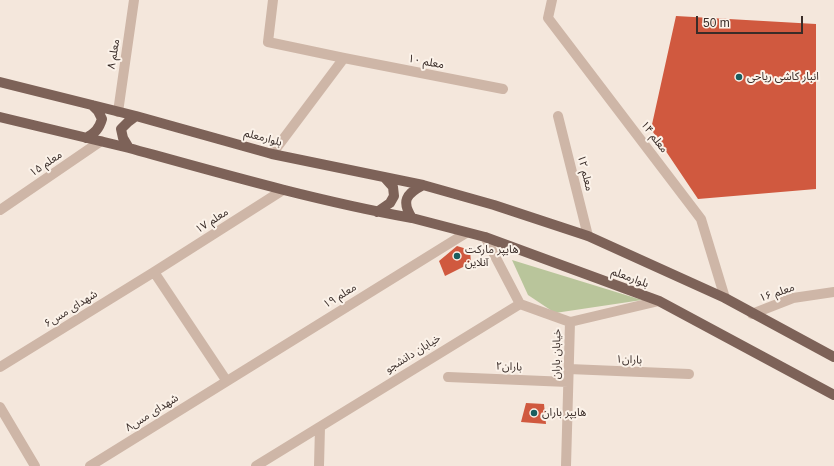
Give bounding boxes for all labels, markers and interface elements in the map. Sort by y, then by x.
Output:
scale bar [698,8,805,34]
text: 50 m [703,16,730,30]
street label: معلم ۸ [105,38,123,70]
street label: معلم ۱۰ [407,52,445,72]
place label: انبار کاشی ریاحی [747,70,819,84]
marker: انبار کاشی ریاحی [734,72,744,82]
street label: معلم ۱۴ [638,118,670,156]
street label: بلوارمعلم [243,127,283,149]
street label: معلم ۱۵ [27,148,65,180]
street label: معلم ۱۲ [574,154,596,192]
street label: معلم ۱۷ [193,205,231,237]
place label: هایپر مارکت آنلاین [465,243,518,269]
marker: هایپر مارکت آنلاین [452,251,462,261]
street label: بلوارمعلم [610,265,650,291]
street label: معلم ۱۹ [321,281,359,311]
street label: معلم ۱۶ [758,281,796,305]
street label: شهدای مس۶ [42,287,100,331]
street label: خیابان باران [550,329,564,379]
street label: خیابان دانشجو [383,332,443,376]
street label: باران۱ [616,353,642,367]
street label: باران۲ [496,360,522,374]
street label: شهدای مس۸ [123,391,181,435]
place label: هایپر باران [542,406,586,420]
marker: هایپر باران [529,408,539,418]

